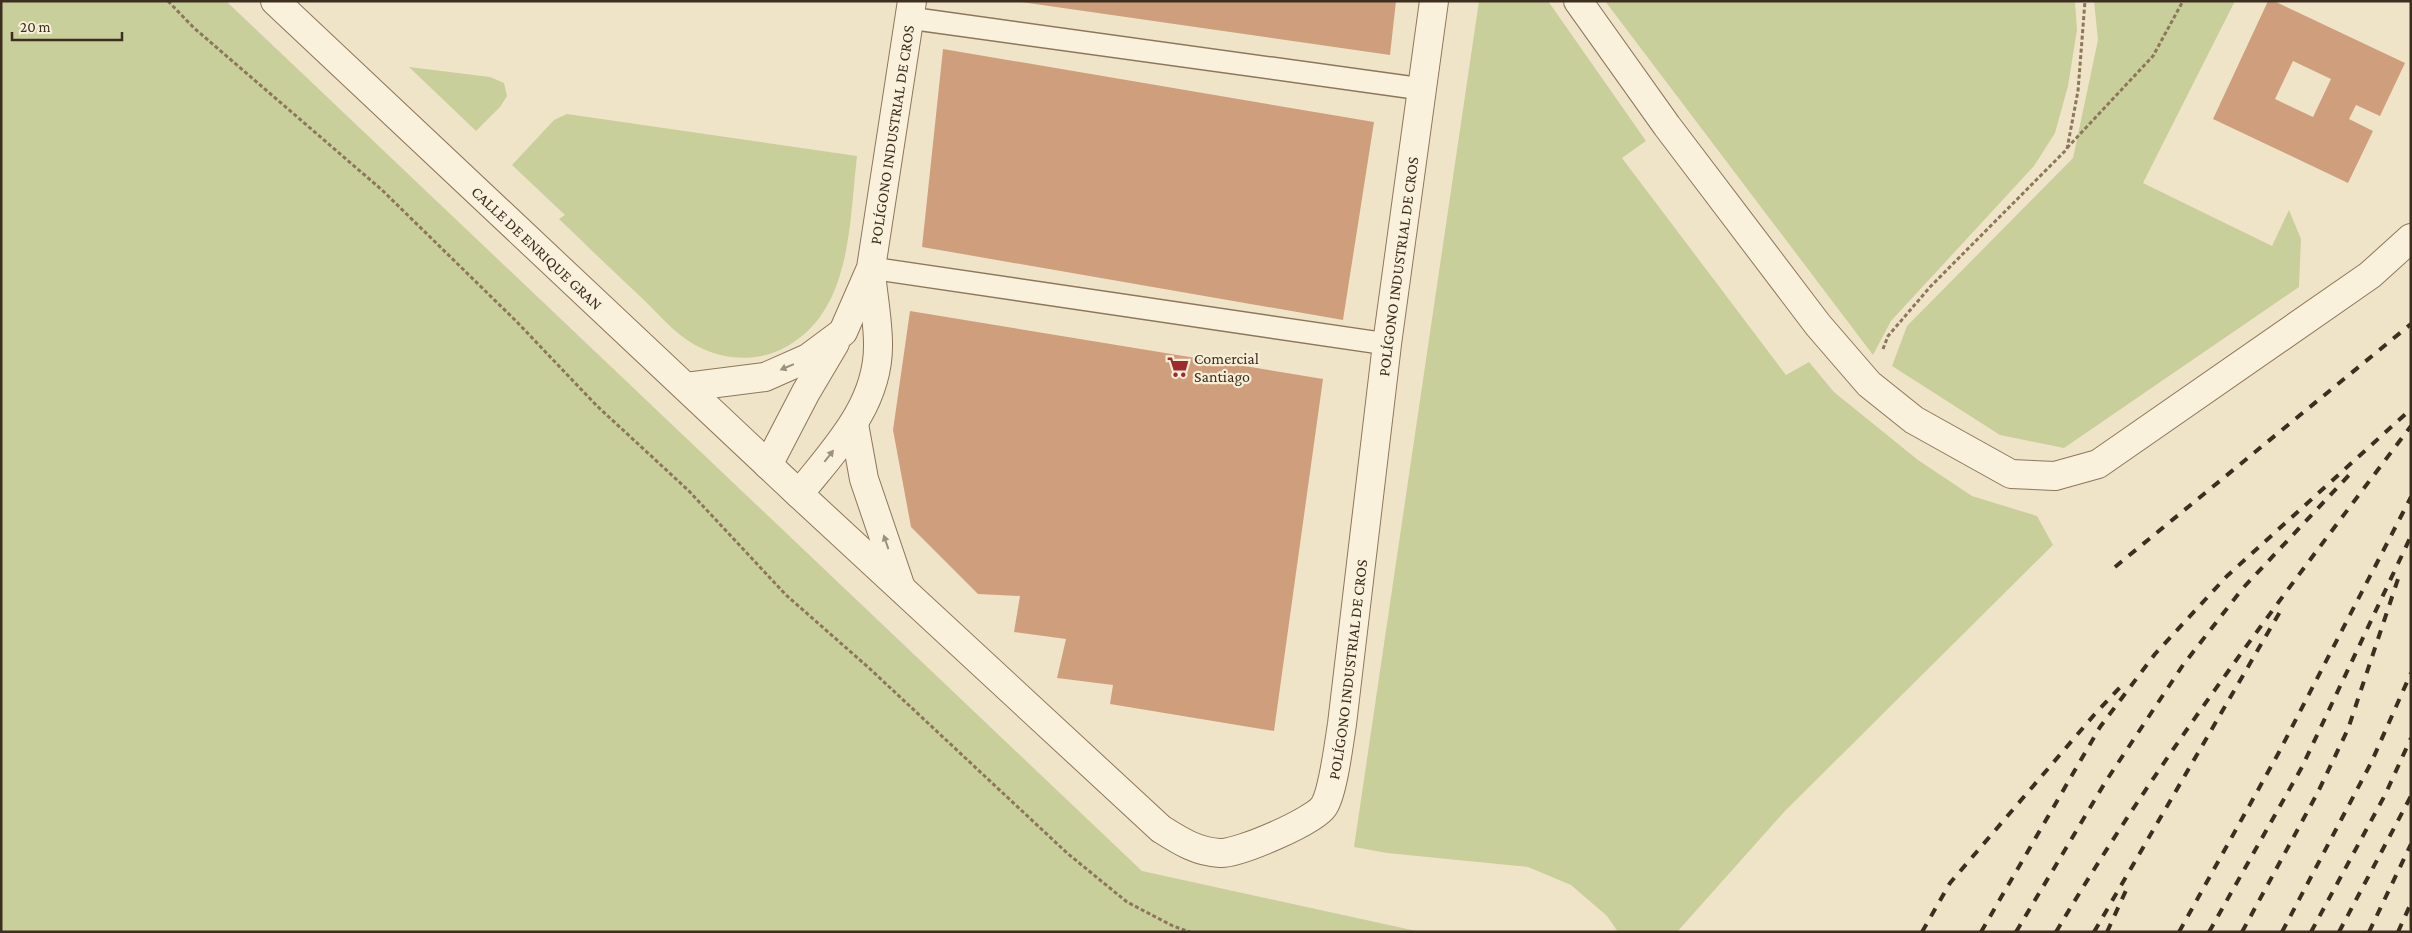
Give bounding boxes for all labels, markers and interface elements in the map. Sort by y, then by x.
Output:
scale bar [12,10,122,42]
text: 20 m [20,19,51,35]
street label: POLÍGONO INDUSTRIAL DE CROS [867,24,917,246]
street label: POLÍGONO INDUSTRIAL DE CROS [1375,156,1422,377]
street label: CALLE DE ENRIQUE GRAN [468,183,605,313]
place label: Comercial Santiago [1194,350,1259,386]
supermarket icon: Comercial Santiago [1165,354,1191,380]
one-way arrow [779,363,794,371]
one-way arrow [824,450,835,463]
one-way arrow [882,535,889,550]
street label: POLÍGONO INDUSTRIAL DE CROS [1325,559,1370,781]

